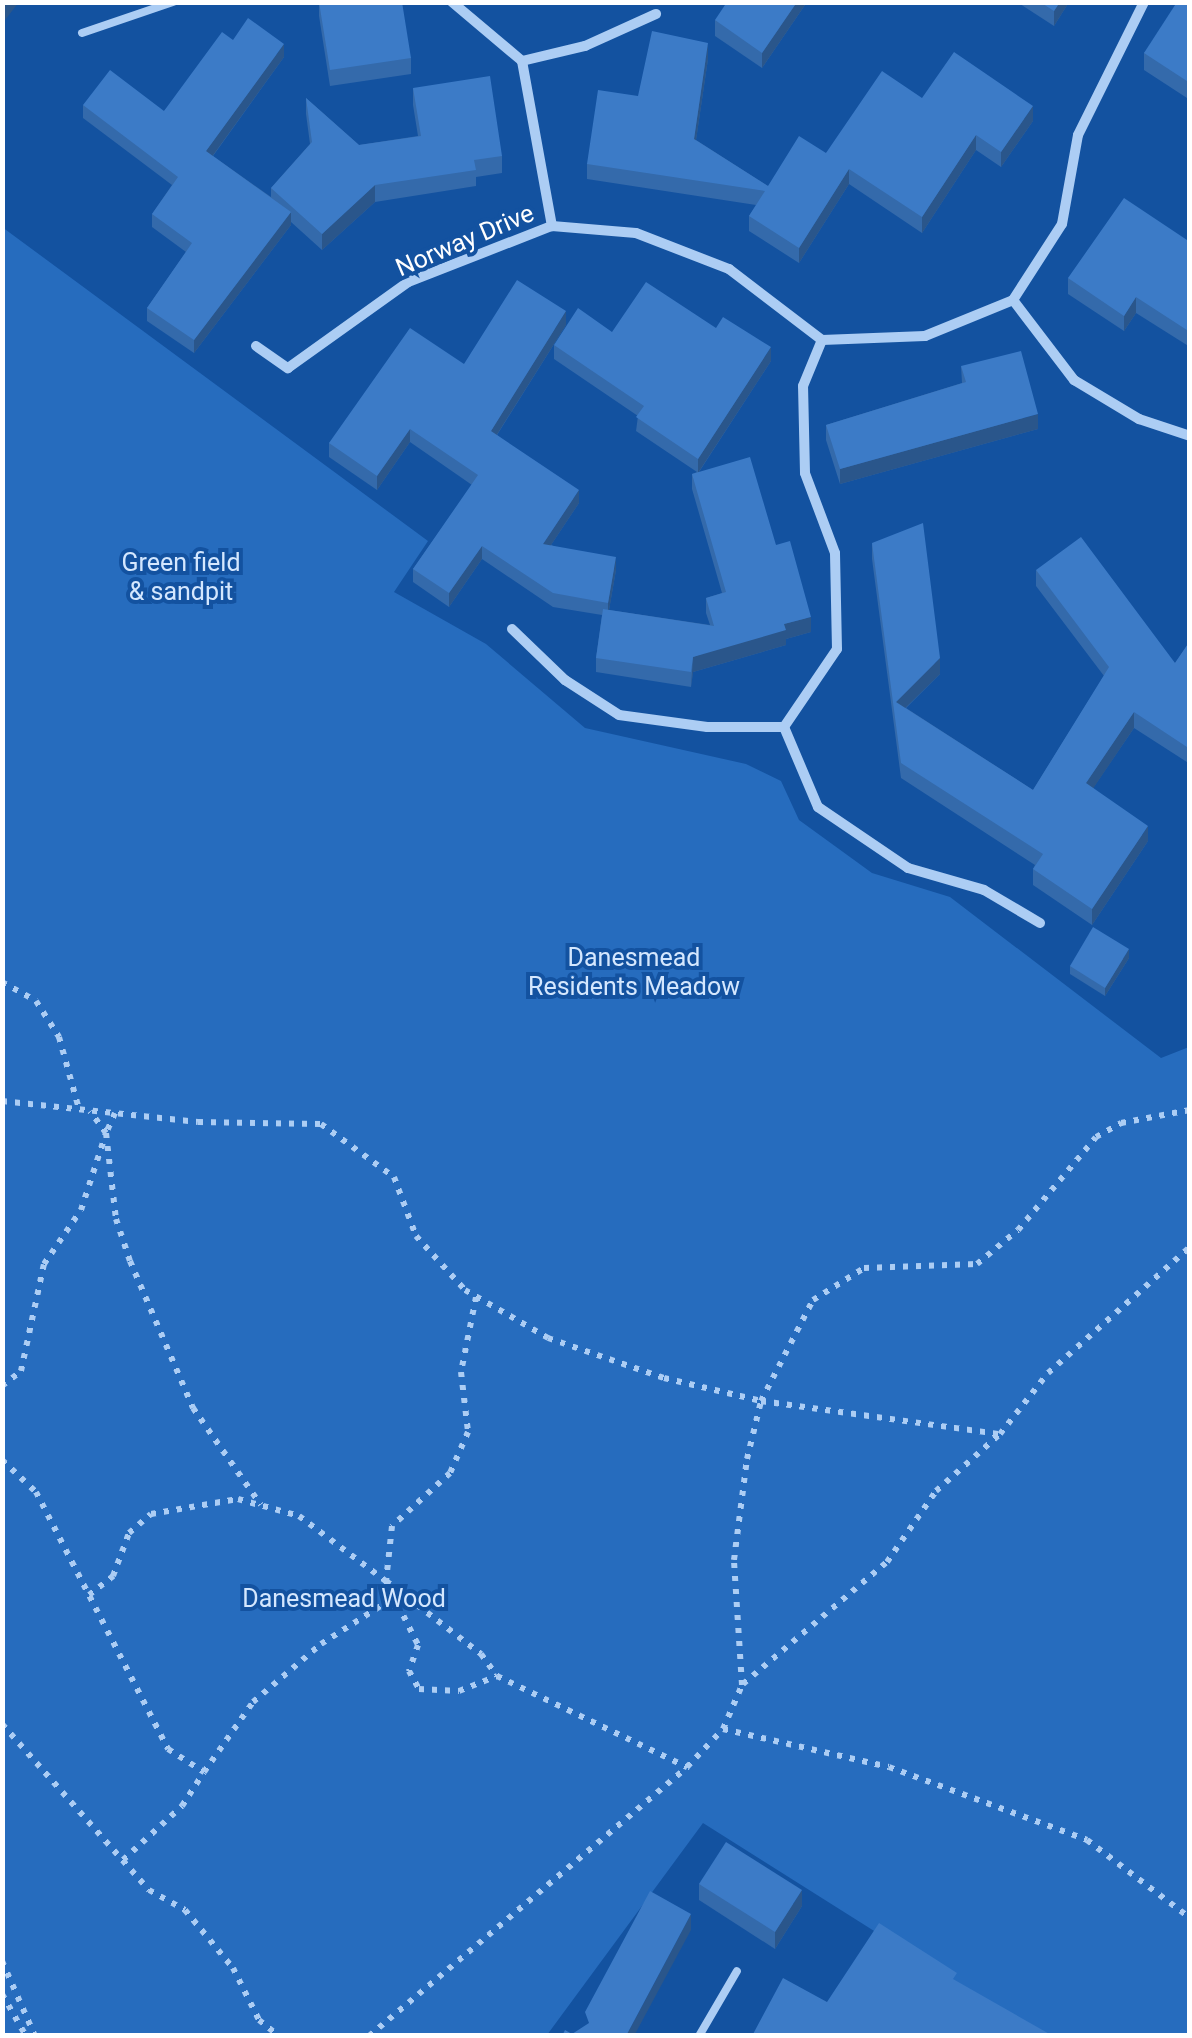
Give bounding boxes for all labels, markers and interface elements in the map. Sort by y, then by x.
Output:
street label: Norway Drive [391,198,539,284]
park label: Green field & sandpit [121,549,241,608]
park label: Danesmead Residents Meadow [528,944,740,1003]
park label: Danesmead Wood [242,1584,446,1614]

